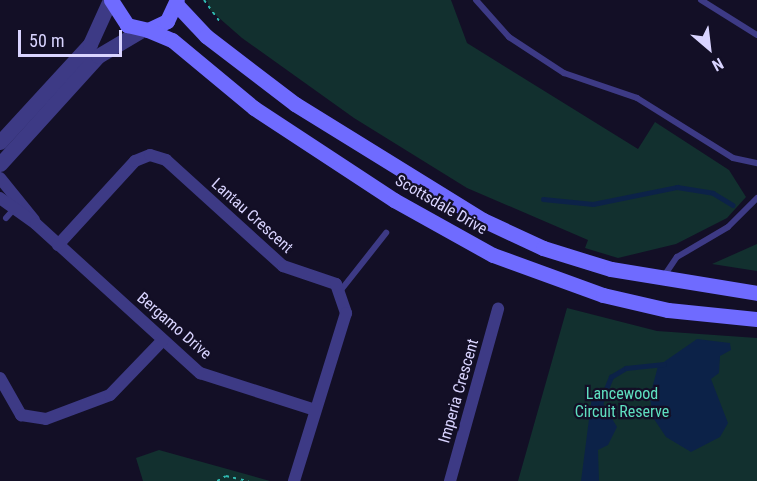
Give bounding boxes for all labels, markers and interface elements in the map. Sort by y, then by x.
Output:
scale bar [21,18,124,56]
north arrow [679,18,739,78]
text: 50 m [29,30,64,51]
text: N [709,54,726,75]
street label: Scottsdale Drive [392,171,490,239]
street label: Lantau Crescent [207,174,297,258]
street label: Bergamo Drive [133,289,215,363]
street label: Imperia Crescent [435,337,483,445]
park label: Lancewood Circuit Reserve [575,384,669,422]

